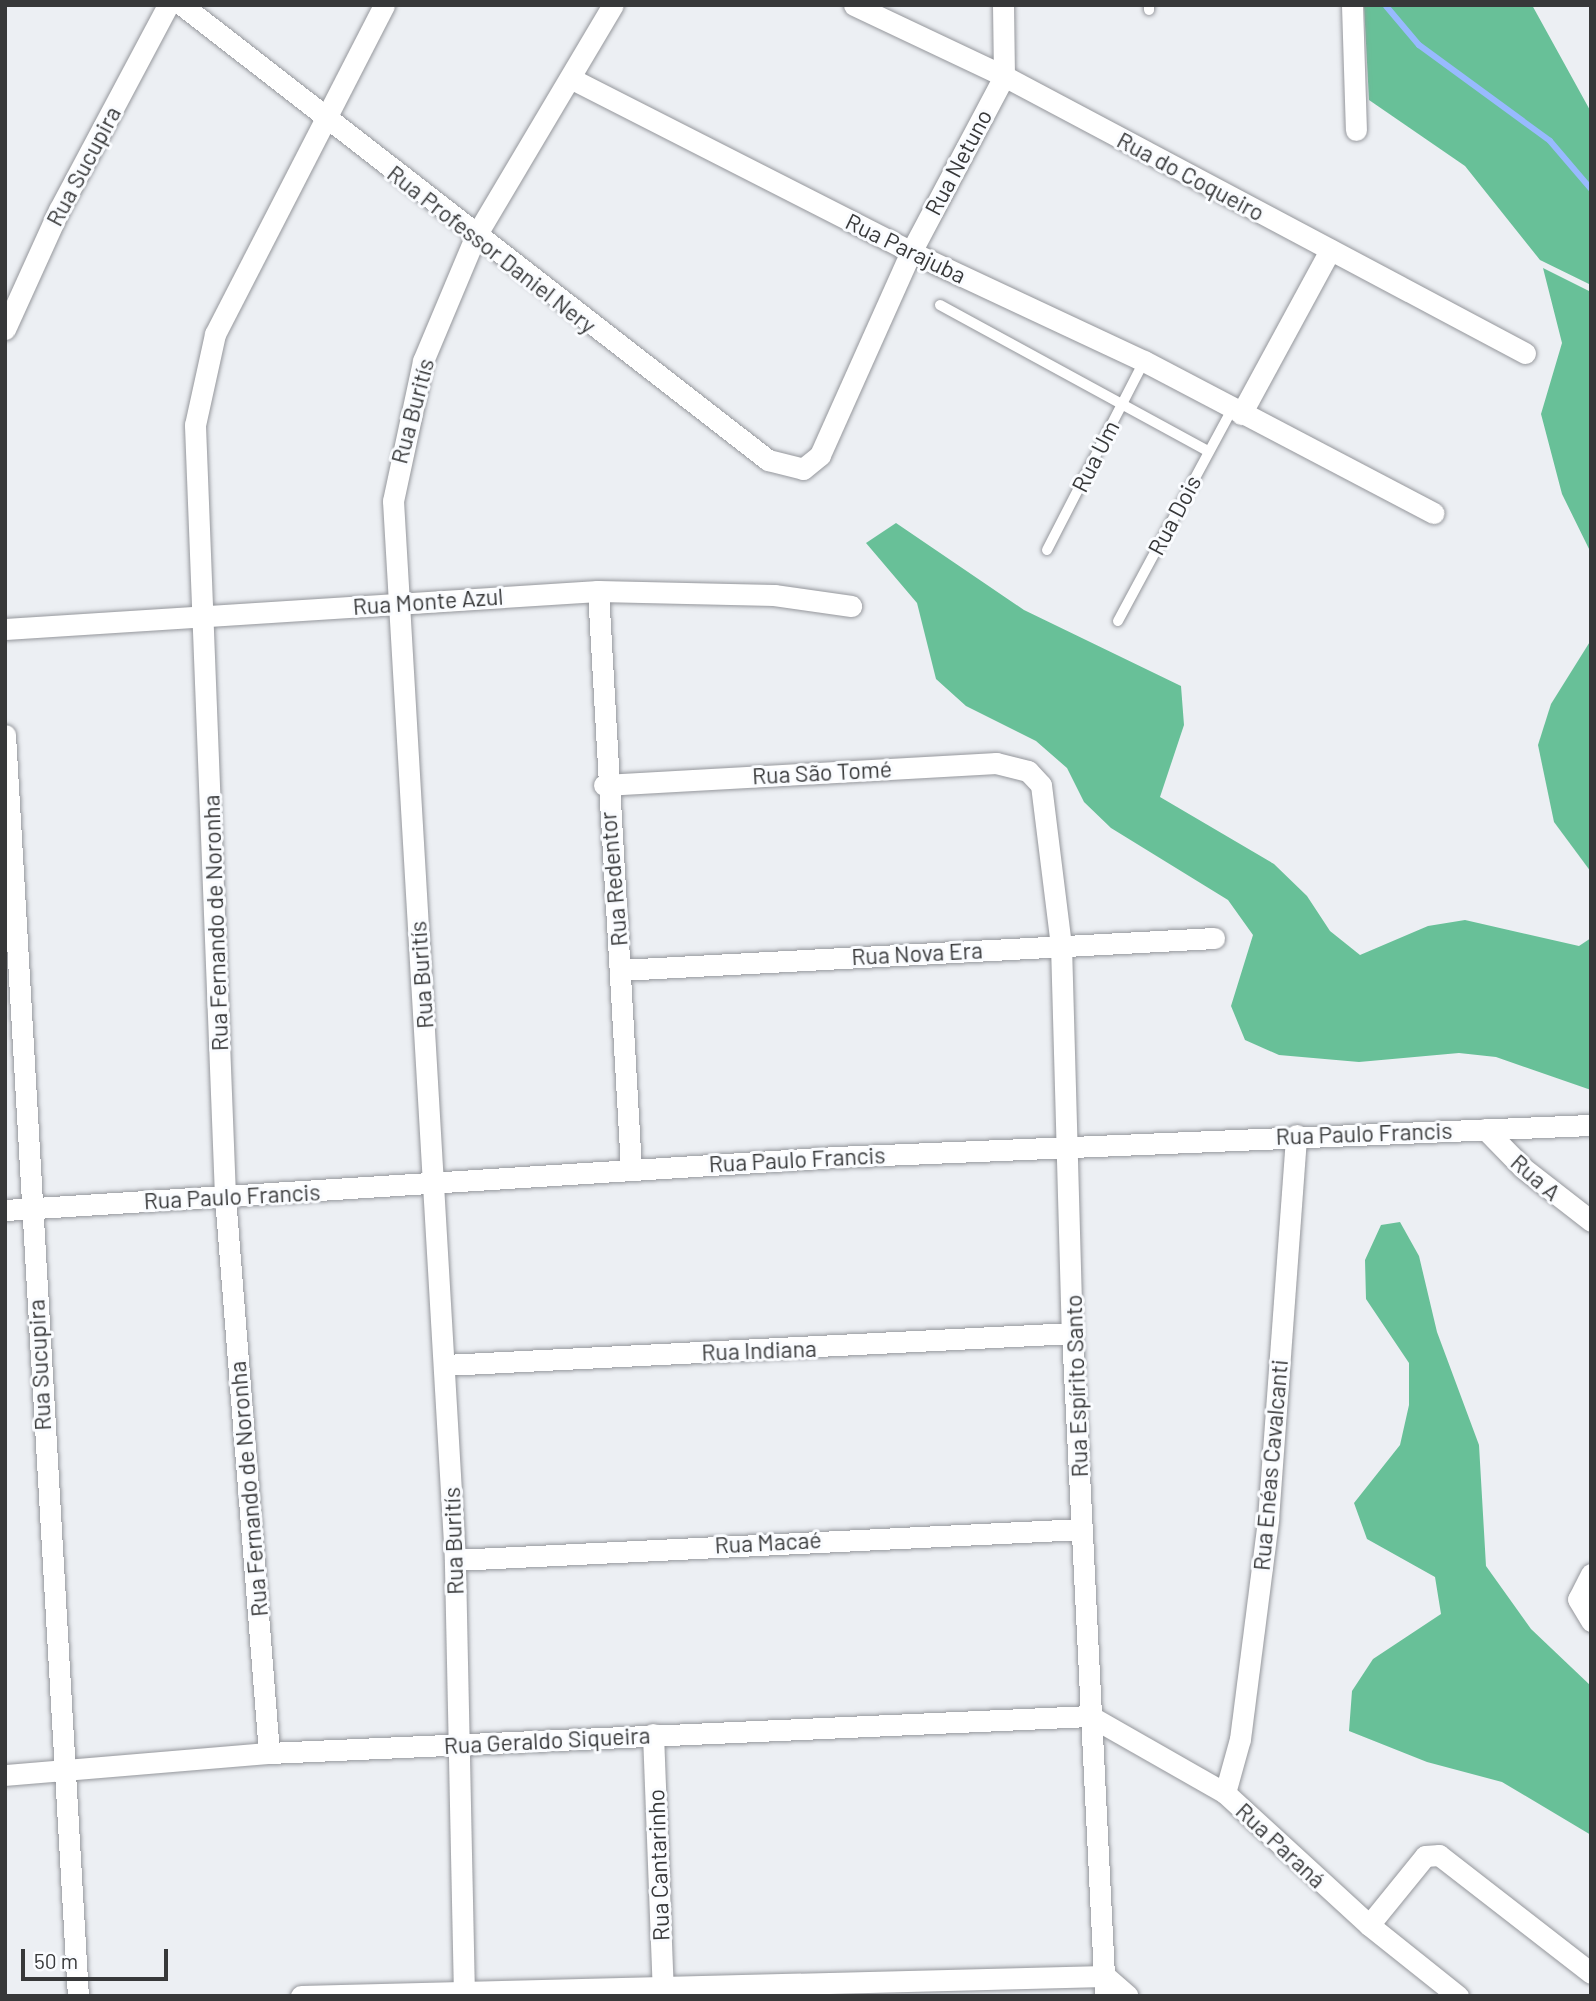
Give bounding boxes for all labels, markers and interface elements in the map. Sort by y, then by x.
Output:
street label: Rua Sucupira [40,101,126,231]
street label: Rua Netuno [919,104,997,220]
street label: Rua do Coqueiro [1113,126,1269,226]
street label: Rua Professor Daniel Nery [382,159,602,339]
street label: Rua Parajuba [841,207,971,289]
street label: Rua Buritís [385,355,439,467]
street label: Rua Um [1065,416,1125,496]
street label: Rua Dois [1142,470,1206,560]
street label: Rua Monte Azul [352,582,504,620]
street label: Rua São Tomé [751,755,893,789]
street label: Rua Fernando de Noronha [197,794,233,1052]
street label: Rua Redentor [593,810,633,948]
street label: Rua Buritís [403,920,439,1030]
street label: Rua Nova Era [851,936,983,970]
street label: Rua Paulo Francis [1275,1116,1453,1150]
street label: Rua Paulo Francis [708,1141,886,1177]
street label: Rua A [1506,1148,1566,1206]
street label: Rua Paulo Francis [143,1178,321,1214]
street label: Rua Espírito Santo [1059,1294,1093,1478]
street label: Rua Sucupira [22,1299,56,1431]
street label: Rua Indiana [701,1334,817,1366]
street label: Rua Enéas Cavalcanti [1247,1358,1293,1572]
street label: Rua Fernando de Noronha [223,1360,273,1618]
street label: Rua Buritís [437,1487,469,1595]
street label: Rua Macaé [714,1525,822,1559]
street label: Rua Geraldo Siqueira [443,1721,651,1759]
street label: Rua Cantarinho [642,1788,674,1942]
street label: Rua Paraná [1231,1797,1331,1893]
scale bar [24,1934,172,1978]
text: 50 m [34,1948,78,1973]

